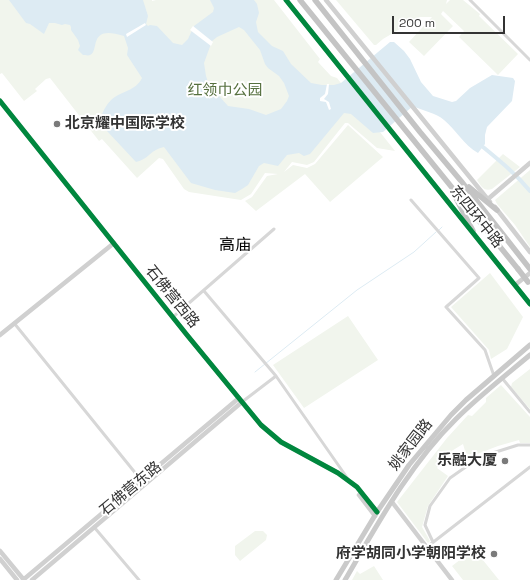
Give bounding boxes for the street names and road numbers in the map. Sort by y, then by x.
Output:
street label: 东四环中路 [445,182,507,252]
street label: 石佛营西路 [141,262,203,332]
street label: 姚家园路 [385,416,437,474]
street label: 石佛营东路 [96,458,166,520]

